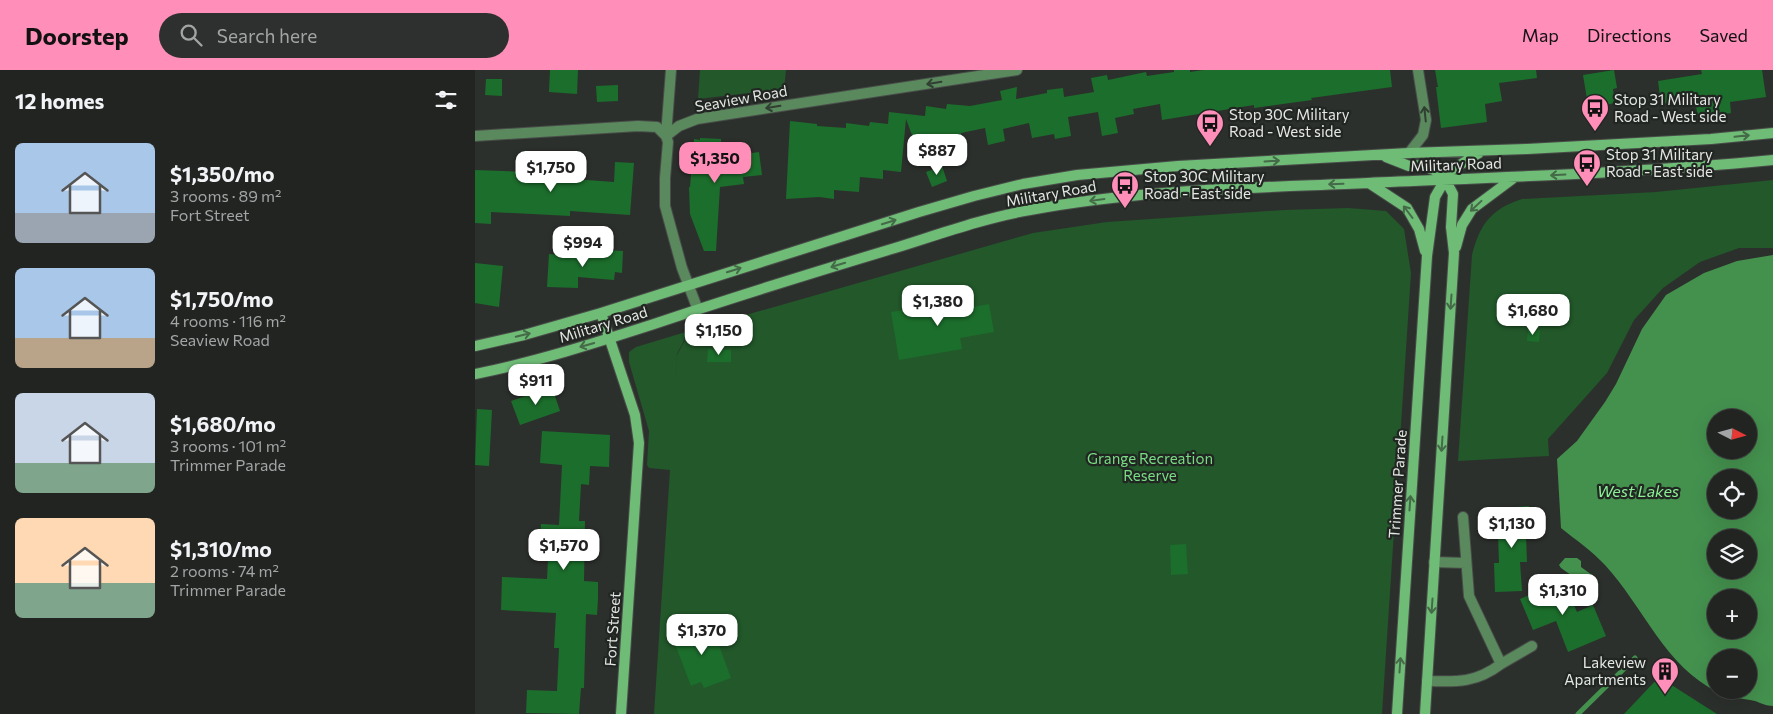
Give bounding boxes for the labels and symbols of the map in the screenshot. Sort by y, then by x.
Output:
one-way arrow [926,78,942,88]
street label: Seaview Road [693,81,789,115]
place label: Stop 31 Military Road - West side [1614,90,1726,125]
bus stop icon: Stop 31 Military Road - West side [1580,93,1610,132]
one-way arrow [766,102,782,112]
place label: Stop 30C Military Road - West side [1229,105,1350,140]
one-way arrow [1420,106,1430,122]
bus stop icon: Stop 30C Military Road - West side [1195,108,1225,147]
one-way arrow [1734,131,1750,141]
pin: $887 [907,134,967,176]
pin: $1,350 [674,142,756,184]
place label: Stop 31 Military Road - East side [1606,145,1713,180]
bus stop icon: Stop 31 Military Road - East side [1572,148,1602,187]
pin: $1,750 [510,150,592,193]
street label: Military Road [1410,153,1502,175]
one-way arrow [1264,157,1280,166]
place label: Stop 30C Military Road - East side [1144,167,1265,202]
bus stop icon: Stop 30C Military Road - East side [1110,170,1140,209]
one-way arrow [1550,170,1566,179]
street label: Military Road [1004,176,1098,210]
one-way arrow [1328,179,1344,189]
one-way arrow [1089,195,1105,205]
one-way arrow [1470,200,1483,212]
one-way arrow [1403,206,1414,219]
one-way arrow [880,216,896,226]
pin: $994 [553,226,613,268]
one-way arrow [830,261,846,271]
one-way arrow [725,265,741,275]
pin: $1,380 [897,284,979,327]
one-way arrow [1446,294,1456,310]
pin: $1,680 [1492,294,1574,336]
street label: Military Road [557,302,649,346]
pin: $1,150 [678,314,760,356]
one-way arrow [514,330,530,339]
one-way arrow [580,341,596,351]
pin: $911 [506,364,566,406]
north arrow [1707,409,1757,459]
street label: Trimmer Parade [1384,429,1410,539]
one-way arrow [1437,436,1446,452]
park label: Grange Recreation Reserve [1087,449,1213,484]
water label: West Lakes [1597,481,1679,500]
one-way arrow [1406,495,1415,511]
pin: $1,130 [1471,506,1553,549]
pin: $1,570 [523,528,605,571]
pin: $1,310 [1522,574,1604,616]
street label: Fort Street [600,591,624,667]
one-way arrow [1427,598,1436,614]
pin: $1,370 [661,614,743,656]
place label: Lakeview Apartments [1564,653,1646,688]
building icon: Lakeview Apartments [1650,656,1680,695]
one-way arrow [1395,658,1405,674]

